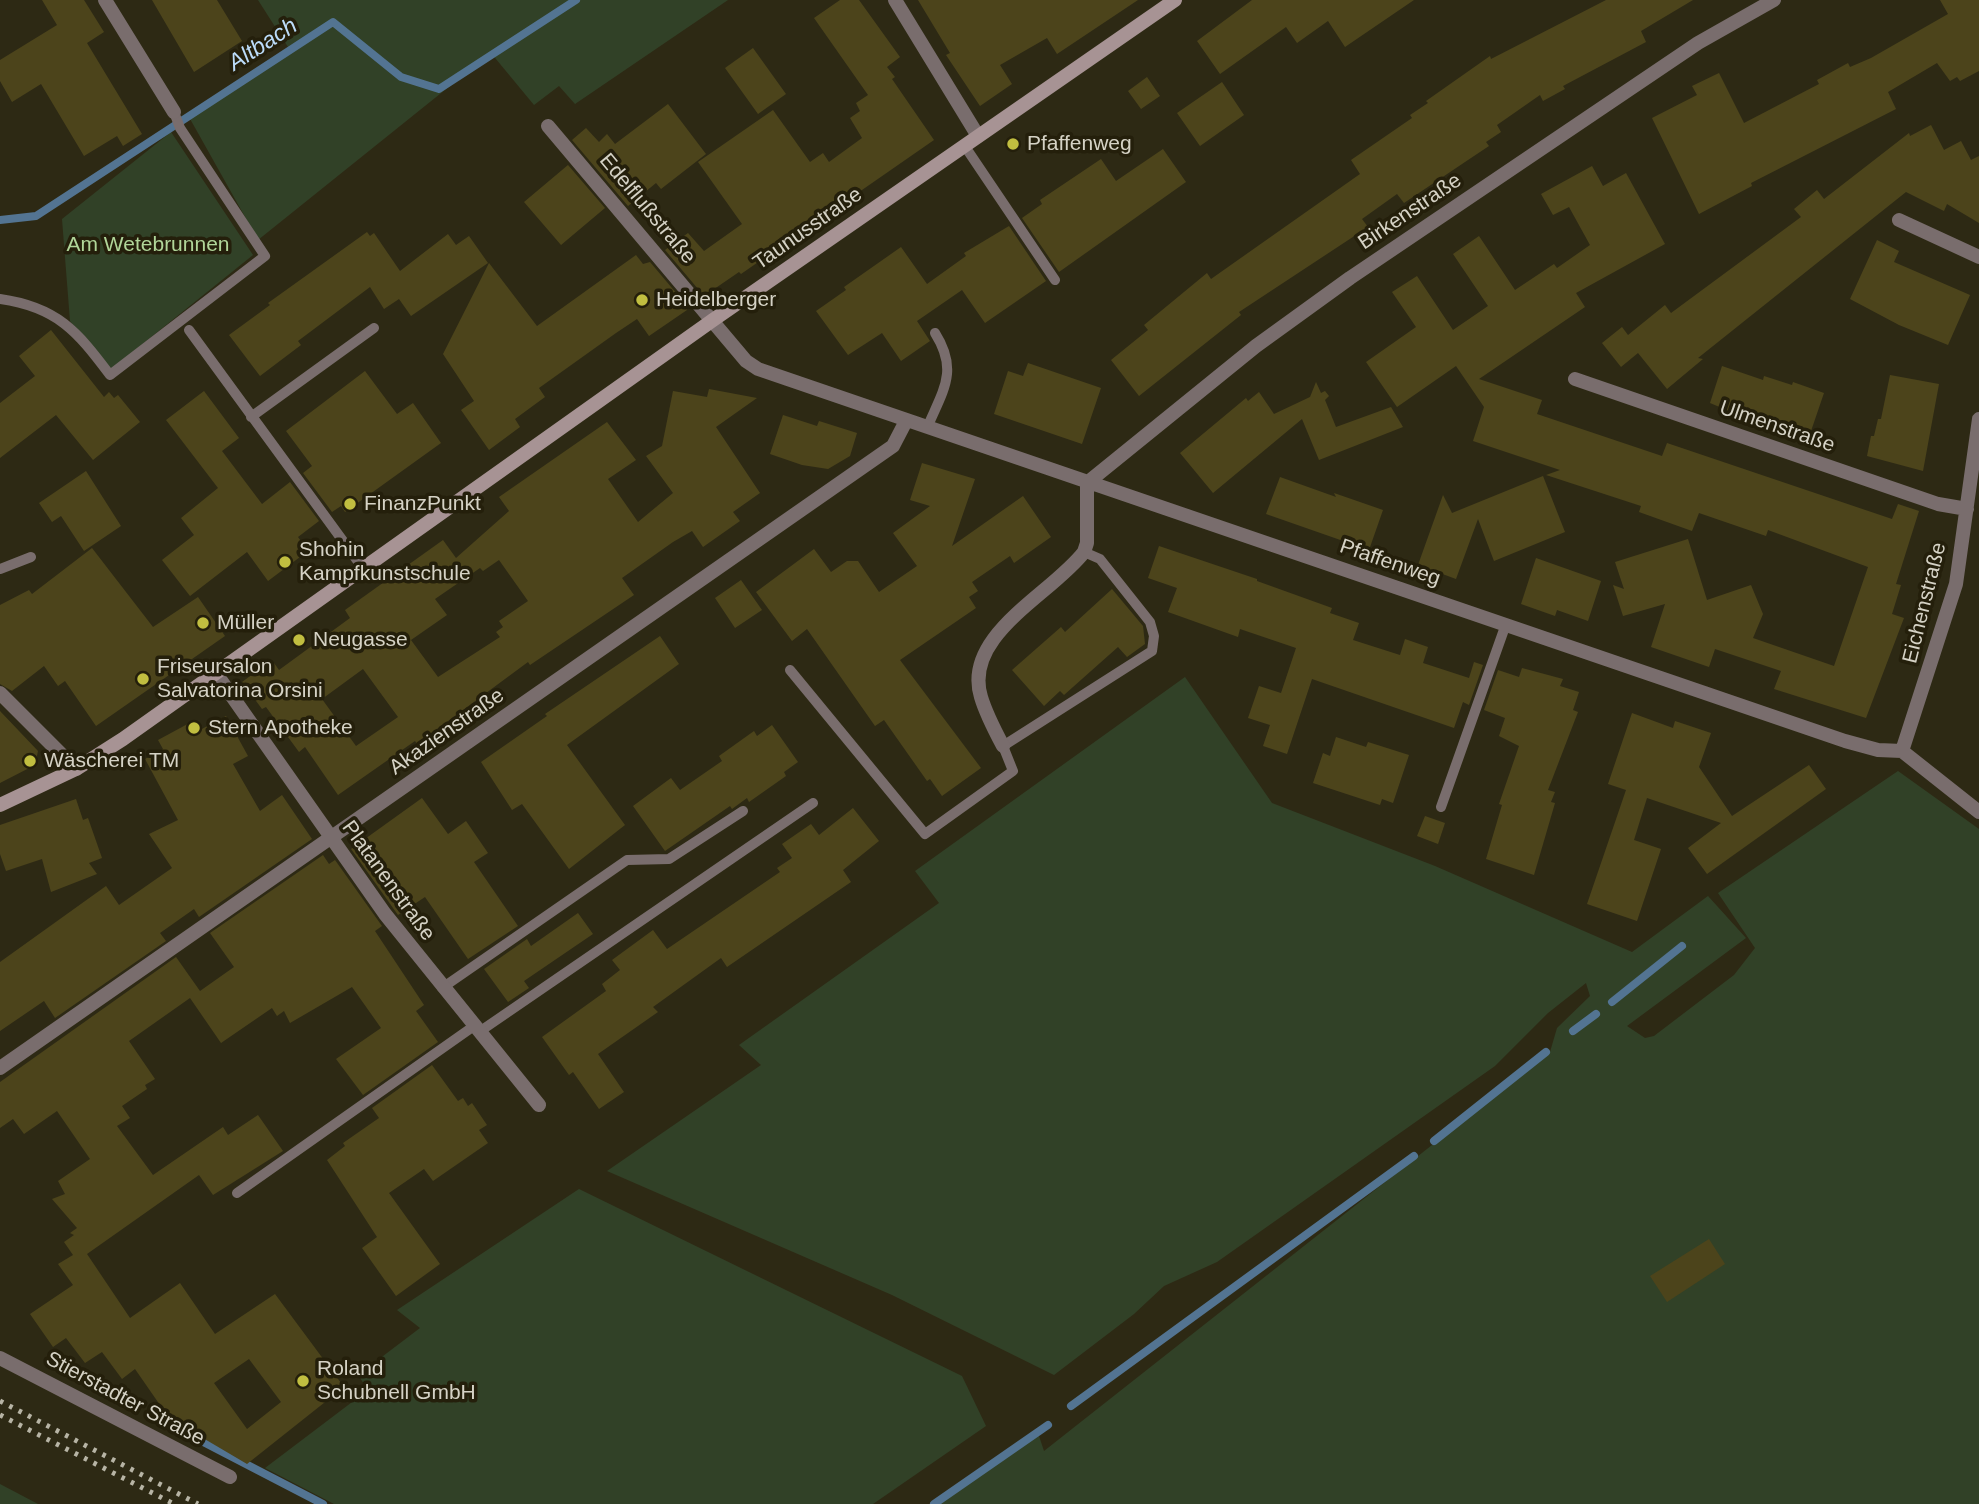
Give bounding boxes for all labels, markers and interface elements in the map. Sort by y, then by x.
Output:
water label: Altbach [223,13,303,77]
place label: Pfaffenweg [1027,131,1132,157]
marker: Pfaffenweg [1005,136,1021,152]
street label: Edelflußstraße [593,149,701,269]
street label: Birkenstraße [1354,168,1466,256]
street label: Taunusstraße [749,182,867,276]
park label: Am Wetebrunnen [66,232,230,258]
place label: Heidelberger [656,287,776,313]
marker: Heidelberger [634,292,650,308]
street label: Ulmenstraße [1716,396,1838,458]
place label: FinanzPunkt [364,491,481,517]
marker: FinanzPunkt [342,496,358,512]
street label: Pfaffenweg [1336,534,1444,592]
place label: Shohin Kampfkunstschule [299,537,471,587]
street label: Eichenstraße [1898,540,1952,666]
marker: Shohin Kampfkunstschule [277,554,293,570]
place label: Müller [217,610,274,636]
marker: Müller [195,615,211,631]
place label: Neugasse [313,627,408,653]
marker: Neugasse [291,632,307,648]
place label: Friseursalon Salvatorina Orsini [157,654,323,704]
marker: Friseursalon Salvatorina Orsini [135,671,151,687]
street label: Akazienstraße [385,683,509,781]
place label: Stern Apotheke [208,715,353,741]
marker: Stern Apotheke [186,720,202,736]
place label: Wäscherei TM [44,748,179,774]
marker: Wäscherei TM [22,753,38,769]
street label: Platanenstraße [336,816,440,946]
street label: Stierstadter Straße [41,1347,209,1451]
place label: Roland Schubnell GmbH [317,1356,476,1406]
marker: Roland Schubnell GmbH [295,1373,311,1389]

